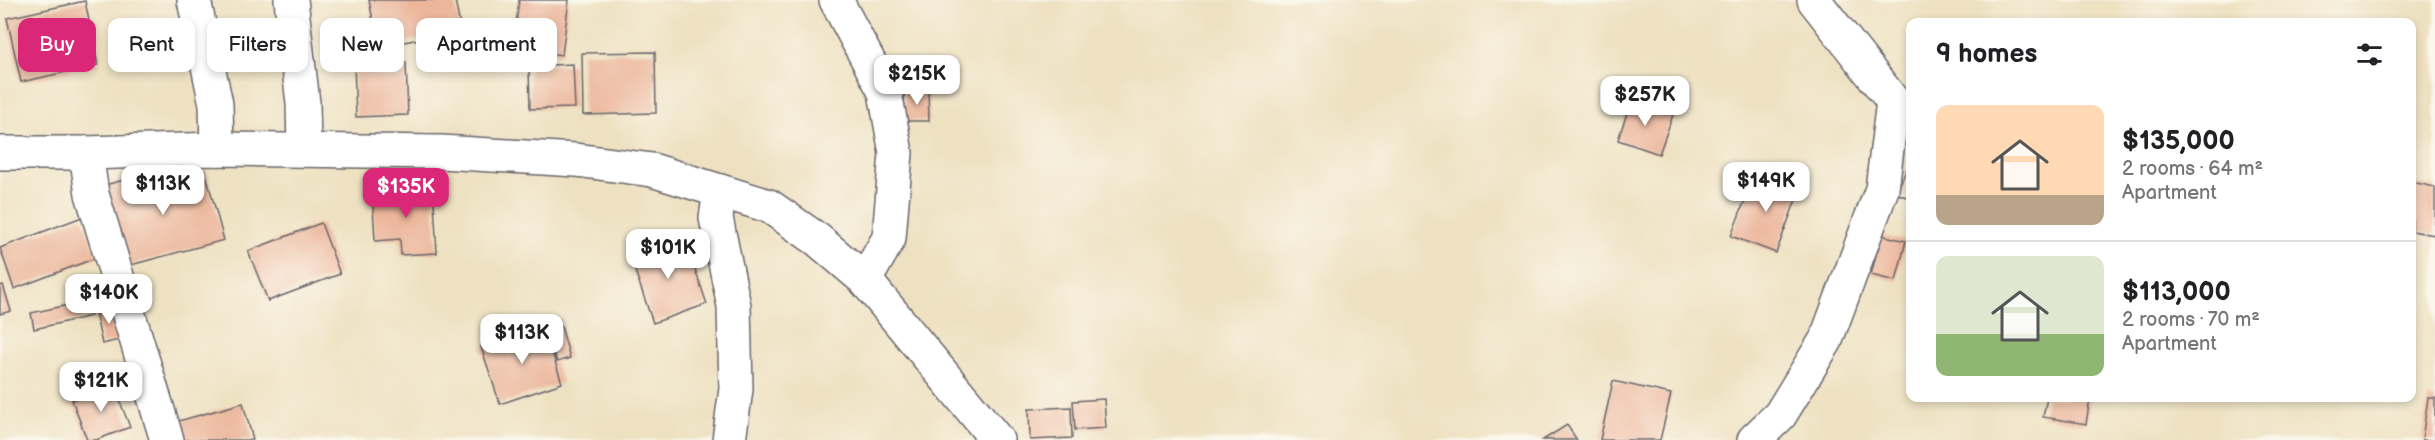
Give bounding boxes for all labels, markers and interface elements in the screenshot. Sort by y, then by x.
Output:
chip: Buy [18,18,96,72]
chip: Rent [108,18,195,72]
chip: Filters [207,18,308,72]
chip: New [320,18,404,72]
chip: Apartment [416,18,557,72]
icon: filters [2353,38,2386,71]
text: 9 homes [1936,39,2037,70]
pin: $215K [875,55,959,106]
text: $215K [888,62,946,86]
pin: $257K [1603,76,1687,127]
text: $257K [1614,83,1676,107]
text: $135,000 [2122,126,2235,157]
icon: home [1984,129,2056,201]
text: 2 rooms · 64 m² [2122,157,2263,181]
pin: $149K [1724,162,1808,213]
pin: $113K [121,165,205,216]
pin: $135K [364,168,448,219]
text: $149K [1737,169,1795,193]
text: $113K [135,172,191,196]
text: $135K [377,175,435,199]
text: Apartment [2122,181,2217,205]
pin: $101K [626,229,710,280]
text: $101K [640,236,696,260]
pin: $140K [67,274,151,325]
text: $113,000 [2122,277,2231,308]
icon: home [1984,280,2056,352]
text: $140K [79,281,139,305]
text: 2 rooms · 70 m² [2122,308,2260,332]
pin: $113K [480,314,564,365]
text: $113K [494,321,550,345]
text: Apartment [2122,332,2217,356]
pin: $121K [59,362,143,413]
text: $121K [73,369,129,393]

